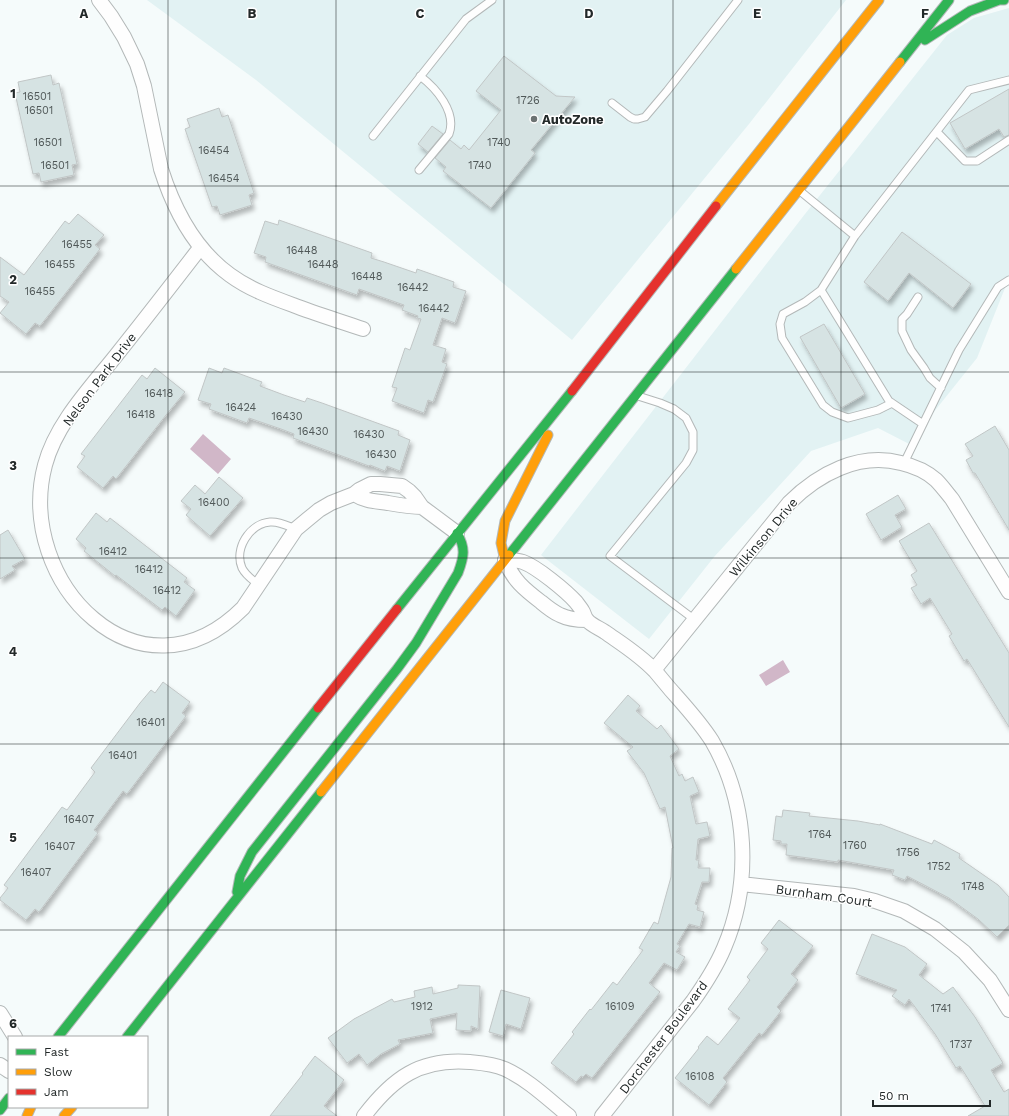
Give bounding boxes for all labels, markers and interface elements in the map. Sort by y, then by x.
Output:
text: A [80,6,89,21]
text: B [248,6,257,21]
text: C [416,6,425,21]
text: D [584,6,594,21]
text: E [753,6,761,21]
text: F [921,6,929,21]
text: 1 [10,86,16,101]
house number: 16501 [23,90,51,103]
house number: 1726 [516,94,540,107]
house number: 16501 [25,104,53,117]
place label: AutoZone [542,112,604,127]
marker: AutoZone [529,114,539,124]
house number: 16501 [34,136,62,149]
house number: 1740 [487,136,511,149]
house number: 16454 [199,144,230,157]
house number: 16501 [41,159,69,172]
house number: 1740 [468,159,492,172]
house number: 16454 [209,172,240,185]
house number: 16455 [62,238,92,251]
house number: 16448 [286,244,318,257]
house number: 16455 [45,258,75,271]
house number: 16448 [307,258,339,271]
house number: 16448 [351,270,383,283]
text: 2 [9,272,17,287]
house number: 16442 [398,281,428,294]
house number: 16455 [25,285,55,298]
house number: 16442 [419,302,449,315]
street label: Nelson Park Drive [60,330,139,429]
house number: 16418 [145,387,174,400]
house number: 16424 [226,401,257,414]
house number: 16418 [127,408,156,421]
house number: 16430 [272,410,303,423]
house number: 16430 [298,425,329,438]
house number: 16430 [354,428,385,441]
house number: 16430 [366,448,397,461]
text: 3 [9,458,17,473]
street label: Wilkinson Drive [726,495,801,580]
house number: 16400 [198,496,230,509]
house number: 16412 [99,545,127,558]
house number: 16412 [135,563,163,576]
house number: 16412 [153,584,181,597]
text: 4 [9,644,18,659]
house number: 16401 [137,716,165,729]
house number: 16401 [109,749,137,762]
house number: 16407 [64,813,94,826]
house number: 1764 [808,828,832,841]
text: 5 [9,830,17,845]
house number: 1760 [843,839,867,852]
house number: 16407 [45,840,75,853]
house number: 1756 [896,846,920,859]
house number: 1752 [927,860,951,873]
house number: 16407 [21,866,51,879]
house number: 1748 [961,880,985,893]
street label: Burnham Court [775,881,874,910]
street label: Dorchester Boulevard [616,978,711,1097]
house number: 1912 [411,1000,433,1013]
house number: 16109 [606,1000,635,1013]
house number: 1741 [931,1002,951,1015]
text: 6 [9,1016,17,1031]
legend [8,1036,148,1108]
house number: 1737 [950,1038,972,1051]
text: Fast [44,1045,69,1059]
text: Slow [44,1065,72,1079]
house number: 16108 [686,1070,715,1083]
scale bar [873,1082,990,1108]
text: Jam [44,1085,69,1099]
text: 50 m [879,1089,909,1103]

